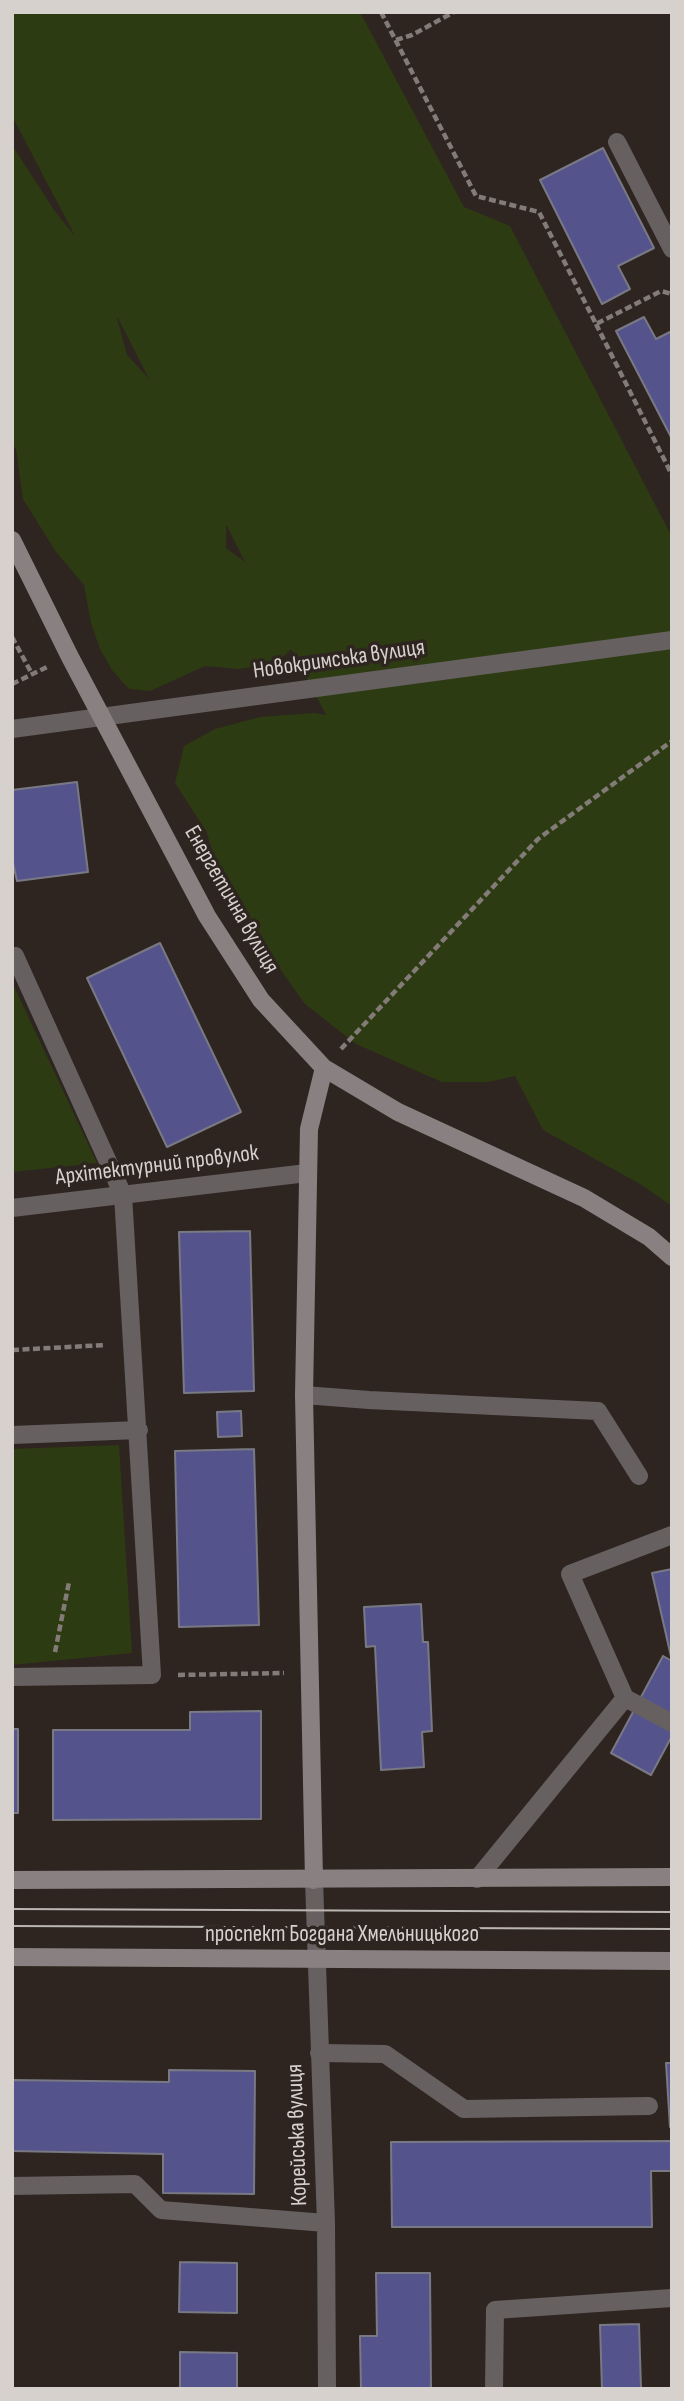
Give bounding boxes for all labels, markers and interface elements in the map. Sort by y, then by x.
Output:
street label: Новокримська вулиця [251,634,427,686]
street label: Енергетична вулиця [178,821,284,979]
street label: Архітектурний провулок [54,1140,260,1192]
street label: проспект Богдана Хмельницького [205,1921,479,1949]
street label: Корейська вулиця [282,2064,314,2206]

